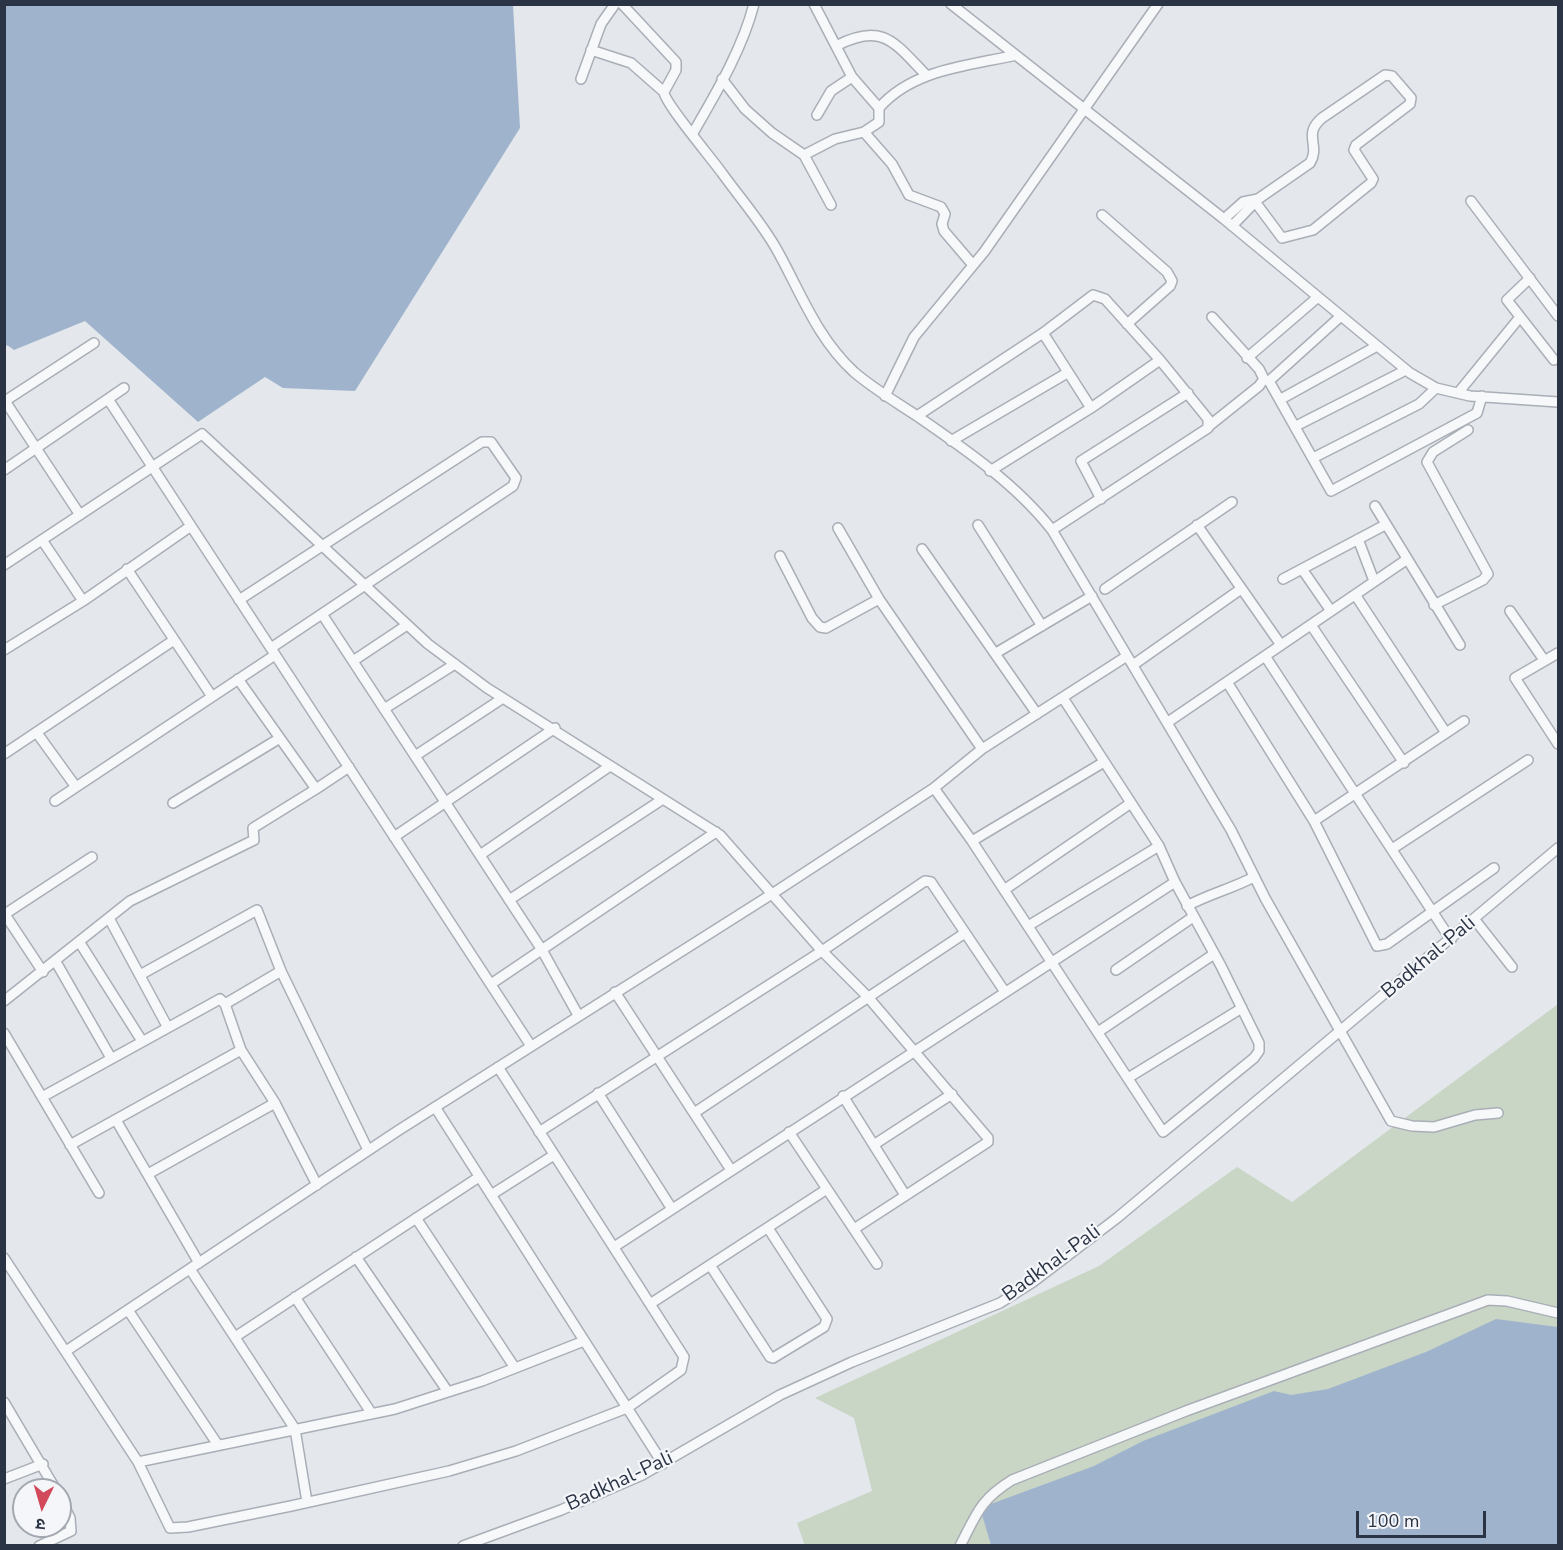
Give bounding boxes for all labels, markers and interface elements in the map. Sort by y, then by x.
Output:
street label: Badkhal-Pali [1377,912,1481,1004]
street label: Badkhal-Pali [998,1220,1106,1308]
street label: Badkhal-Pali [563,1447,677,1517]
north arrow [12,1478,72,1538]
scale bar [1359,1499,1490,1537]
text: 100 m [1367,1509,1419,1533]
text: उ [35,1513,46,1535]

